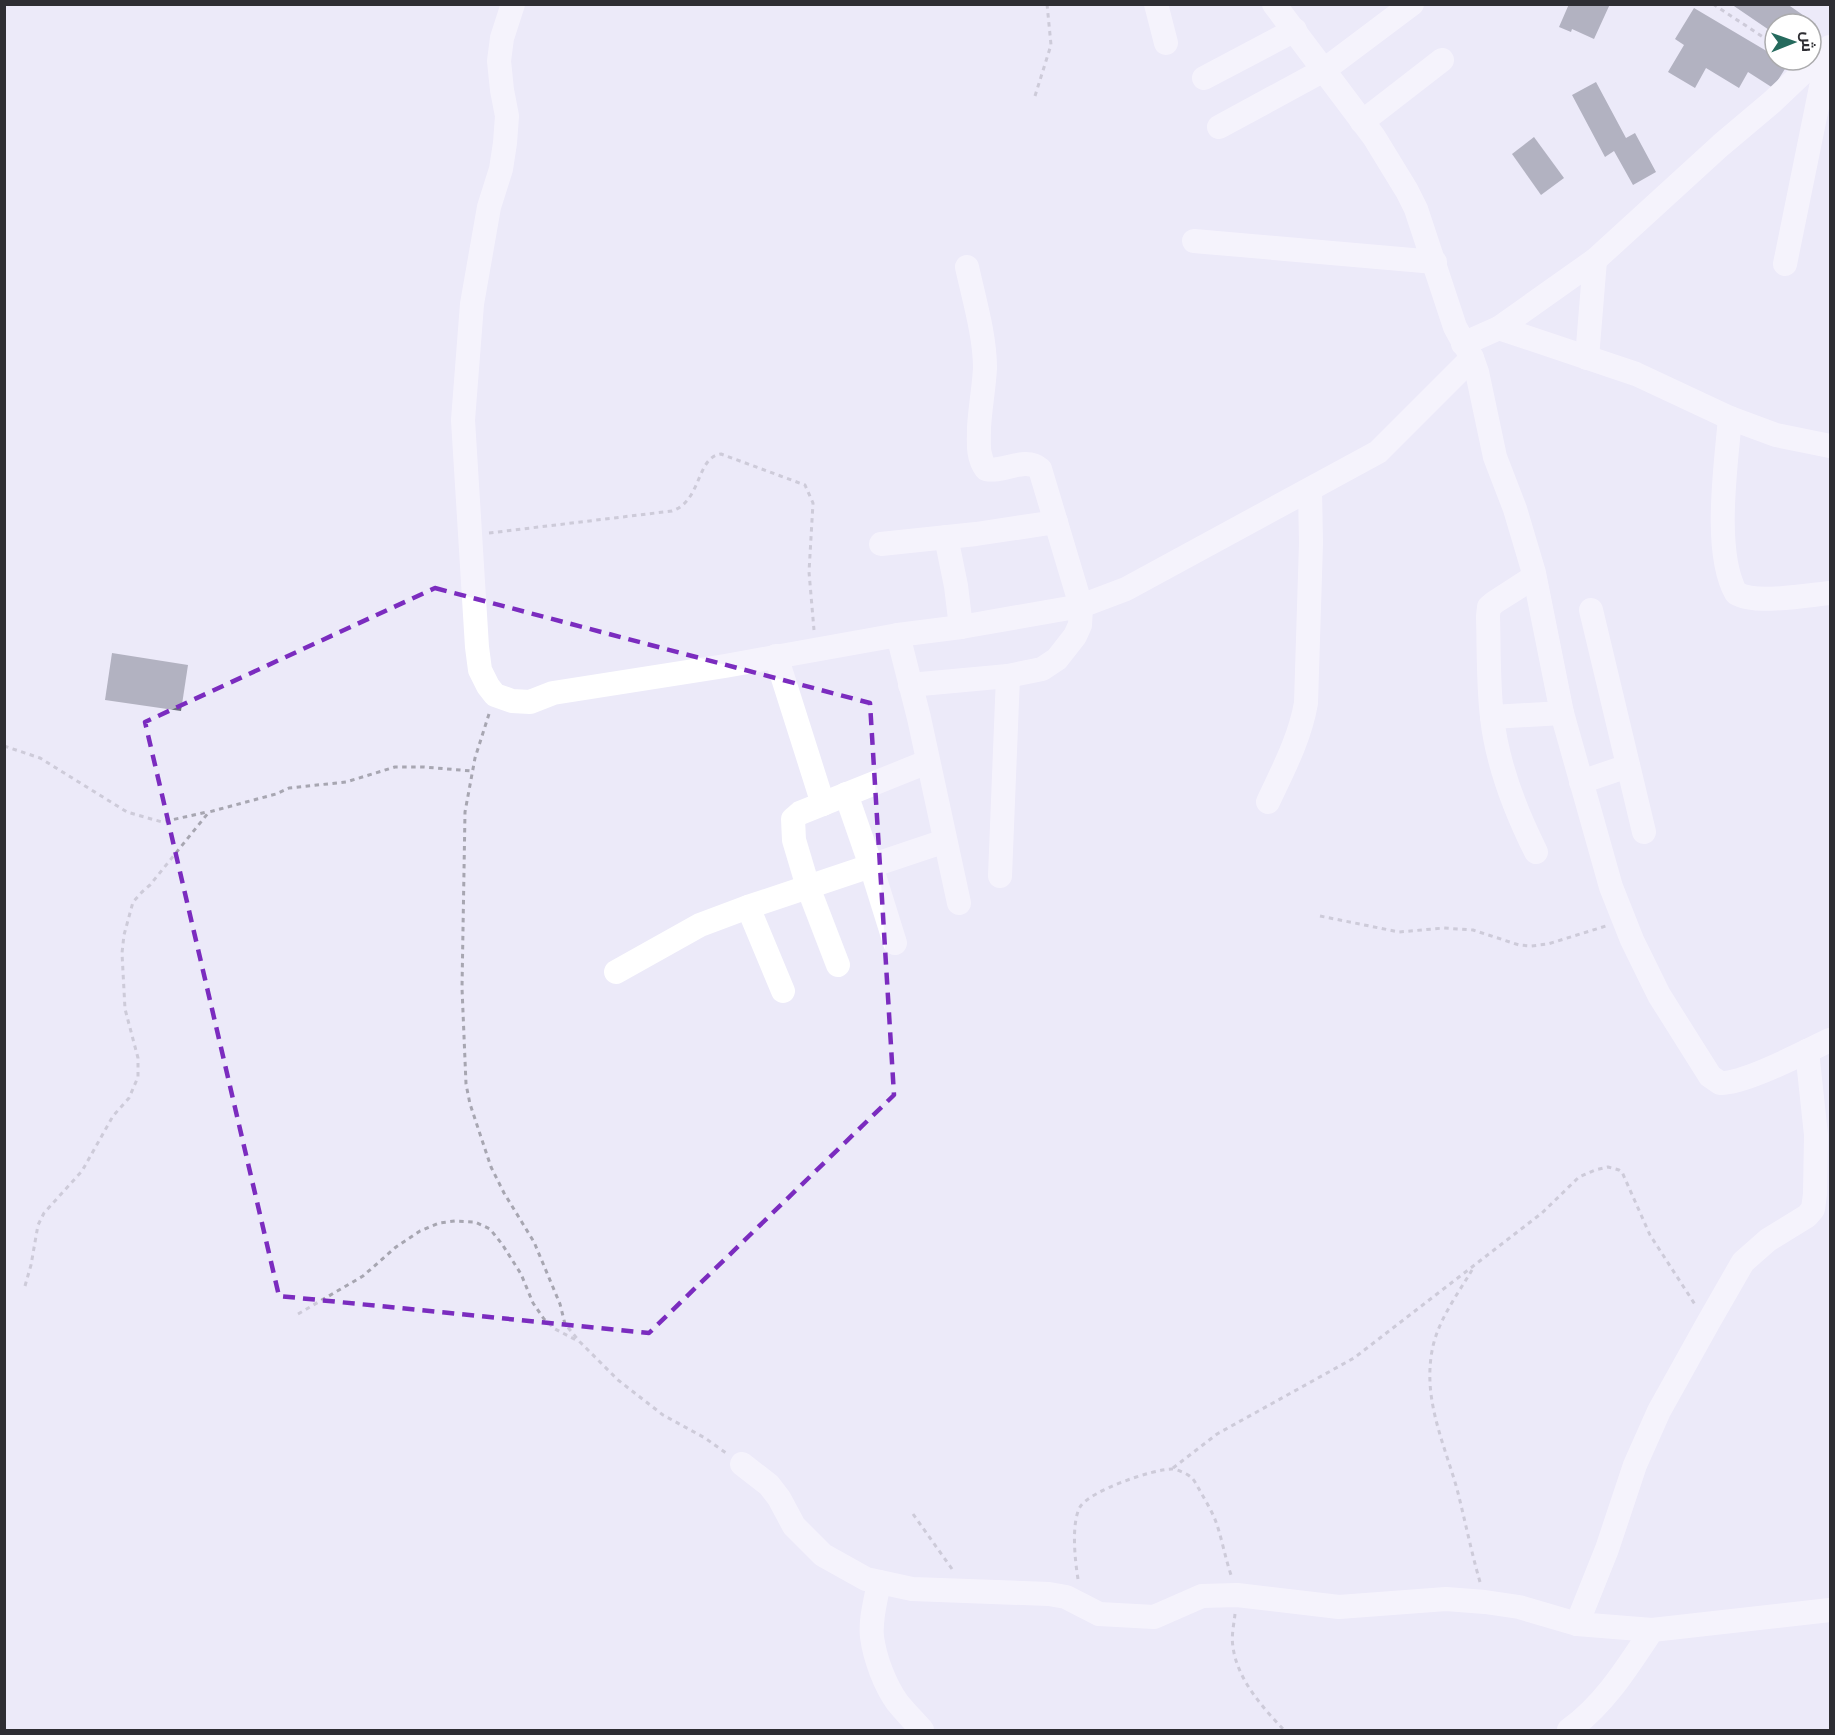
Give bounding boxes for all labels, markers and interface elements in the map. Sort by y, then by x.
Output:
north arrow [1763,12,1823,72]
text: ش [1798,31,1817,52]

